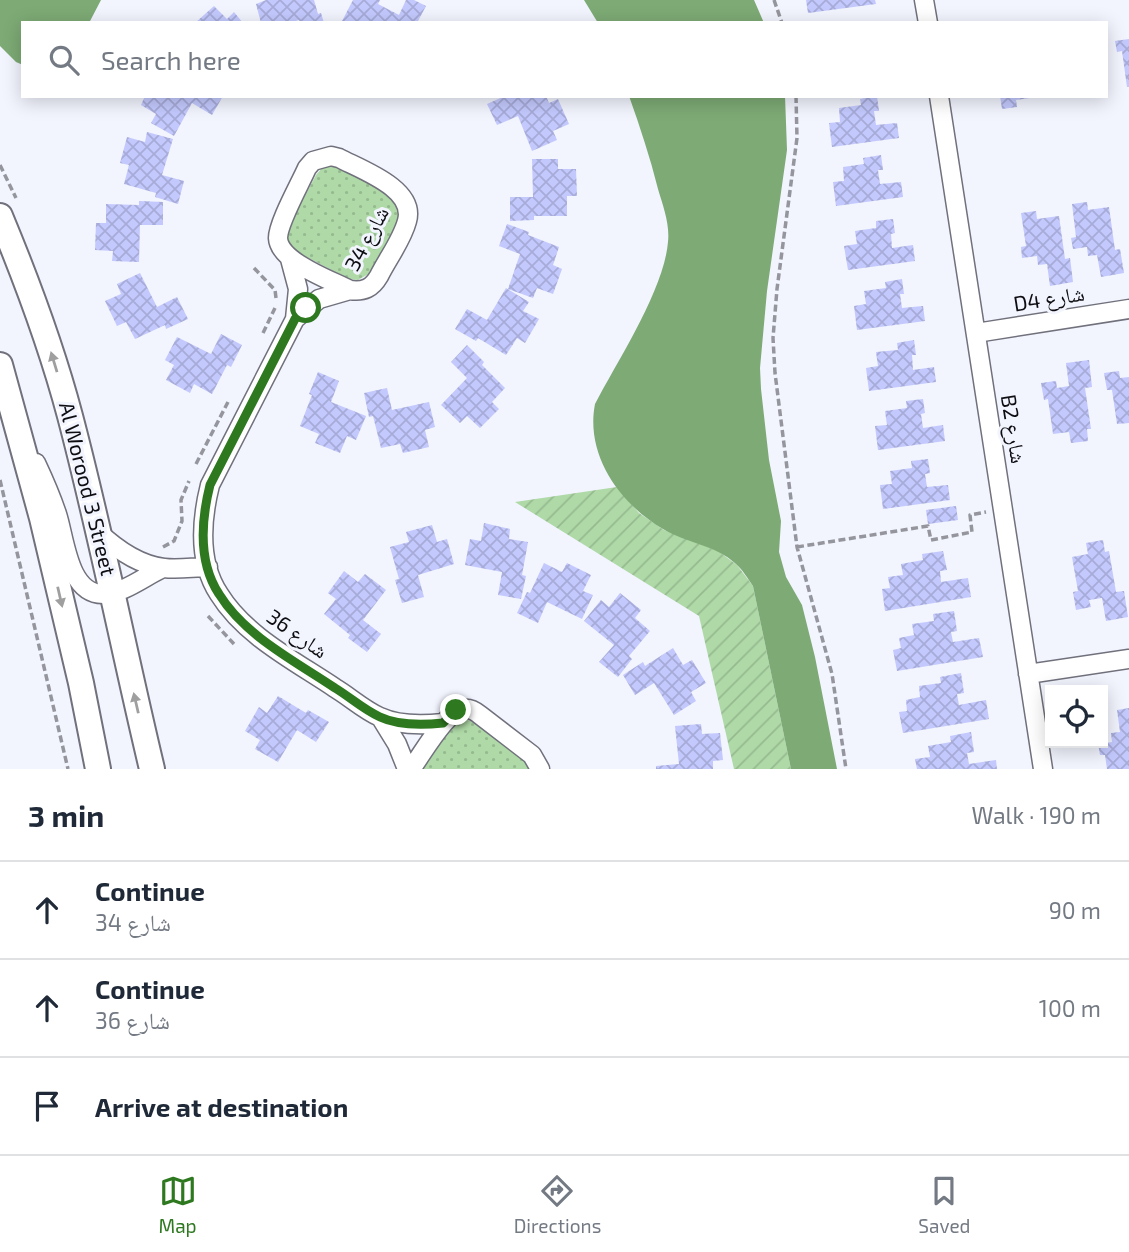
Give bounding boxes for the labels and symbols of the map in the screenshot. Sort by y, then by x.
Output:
street label: شارع 34 [338,202,395,276]
street label: D4 شارع [1012,280,1086,317]
route start [290,292,321,323]
one-way arrow [48,352,59,373]
street label: B2 شارع [995,393,1032,465]
street label: Al Worood 3 Street [55,399,122,578]
one-way arrow [55,586,66,608]
street label: شارع 36 [262,603,333,664]
one-way arrow [130,692,141,714]
route end [440,694,471,725]

